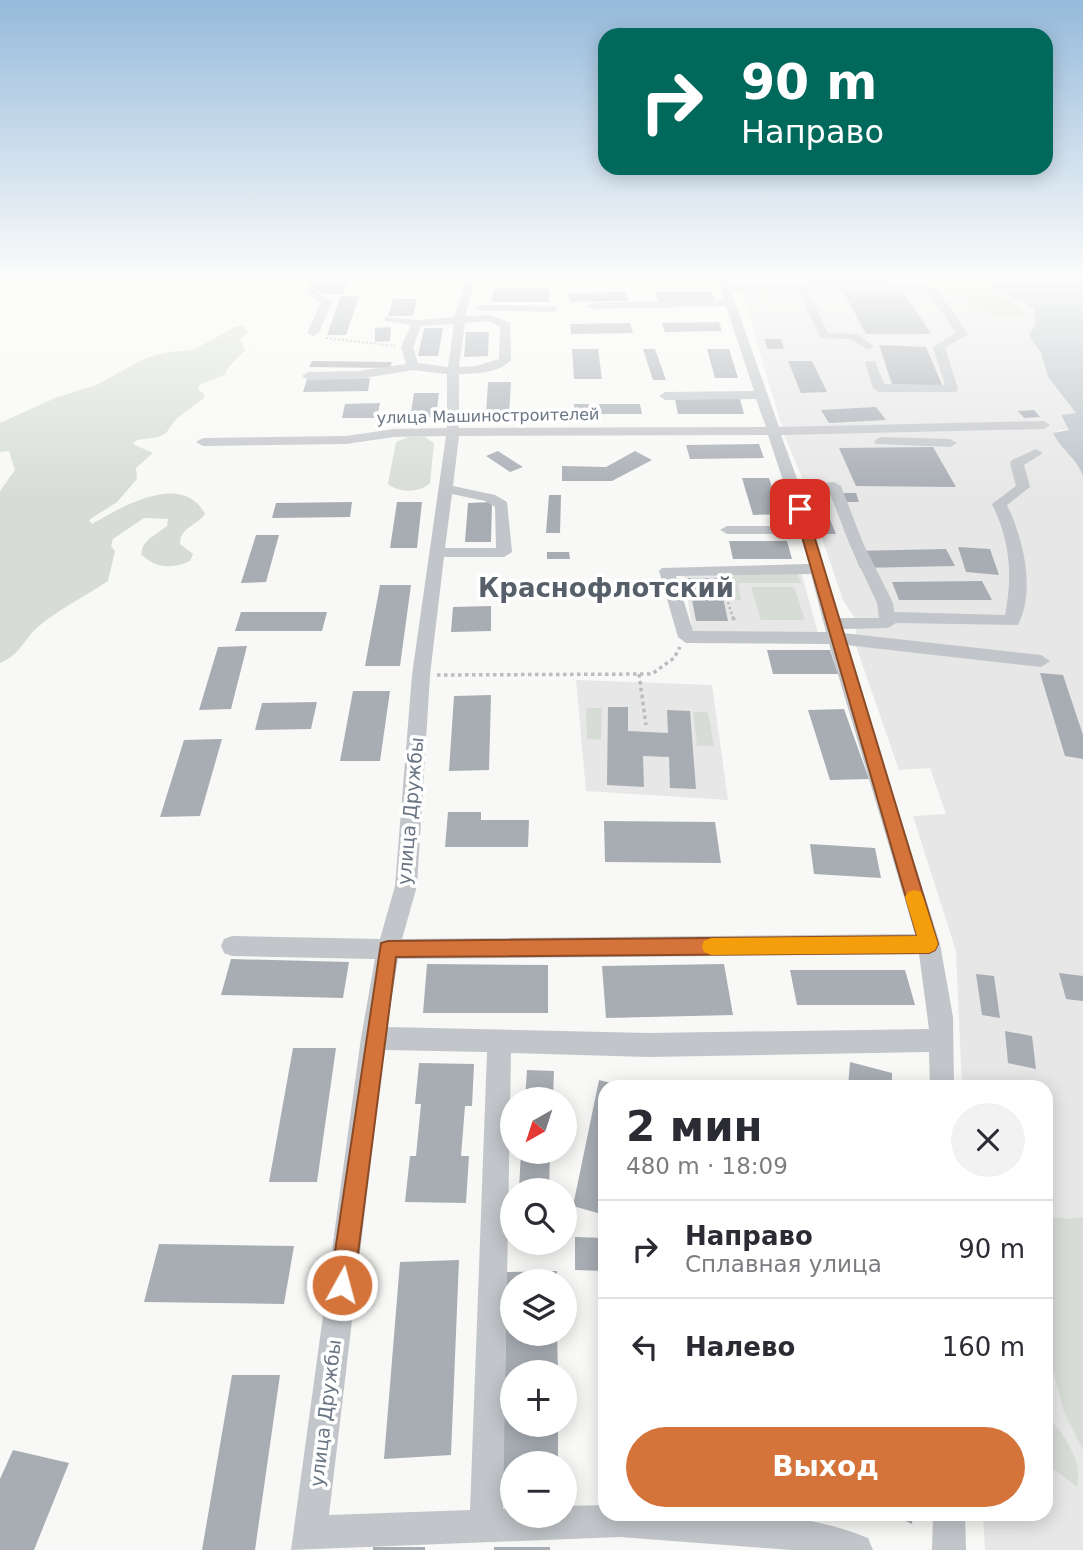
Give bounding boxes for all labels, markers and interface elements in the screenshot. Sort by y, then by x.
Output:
text: 90 m [741,54,877,111]
icon: right [626,56,717,147]
text: Направо [741,113,884,151]
street label: улица Машиностроителей [376,405,600,427]
pin [770,479,830,539]
icon: arrive [781,490,819,528]
district label: Краснофлотский [478,573,734,603]
street label: улица Дружбы [393,736,427,886]
north arrow [500,1087,578,1164]
map controls [500,1087,577,1528]
text: 2 мин [626,1102,763,1151]
button: close [951,1103,1025,1177]
text: 480 m · 18:09 [626,1153,788,1179]
button: search [500,1178,577,1255]
text: Направо [685,1221,813,1251]
icon: right [626,1230,664,1268]
text: 90 m [958,1234,1025,1264]
position arrow [305,1248,379,1322]
text: Сплавная улица [685,1251,882,1277]
button: layers [500,1269,577,1346]
icon: left [626,1328,664,1366]
text: Налево [685,1332,795,1362]
text: 160 m [942,1332,1025,1362]
street label: улица Дружбы [305,1338,345,1488]
button: + [500,1360,577,1437]
button: Выход [626,1427,1025,1507]
button: − [500,1451,577,1528]

